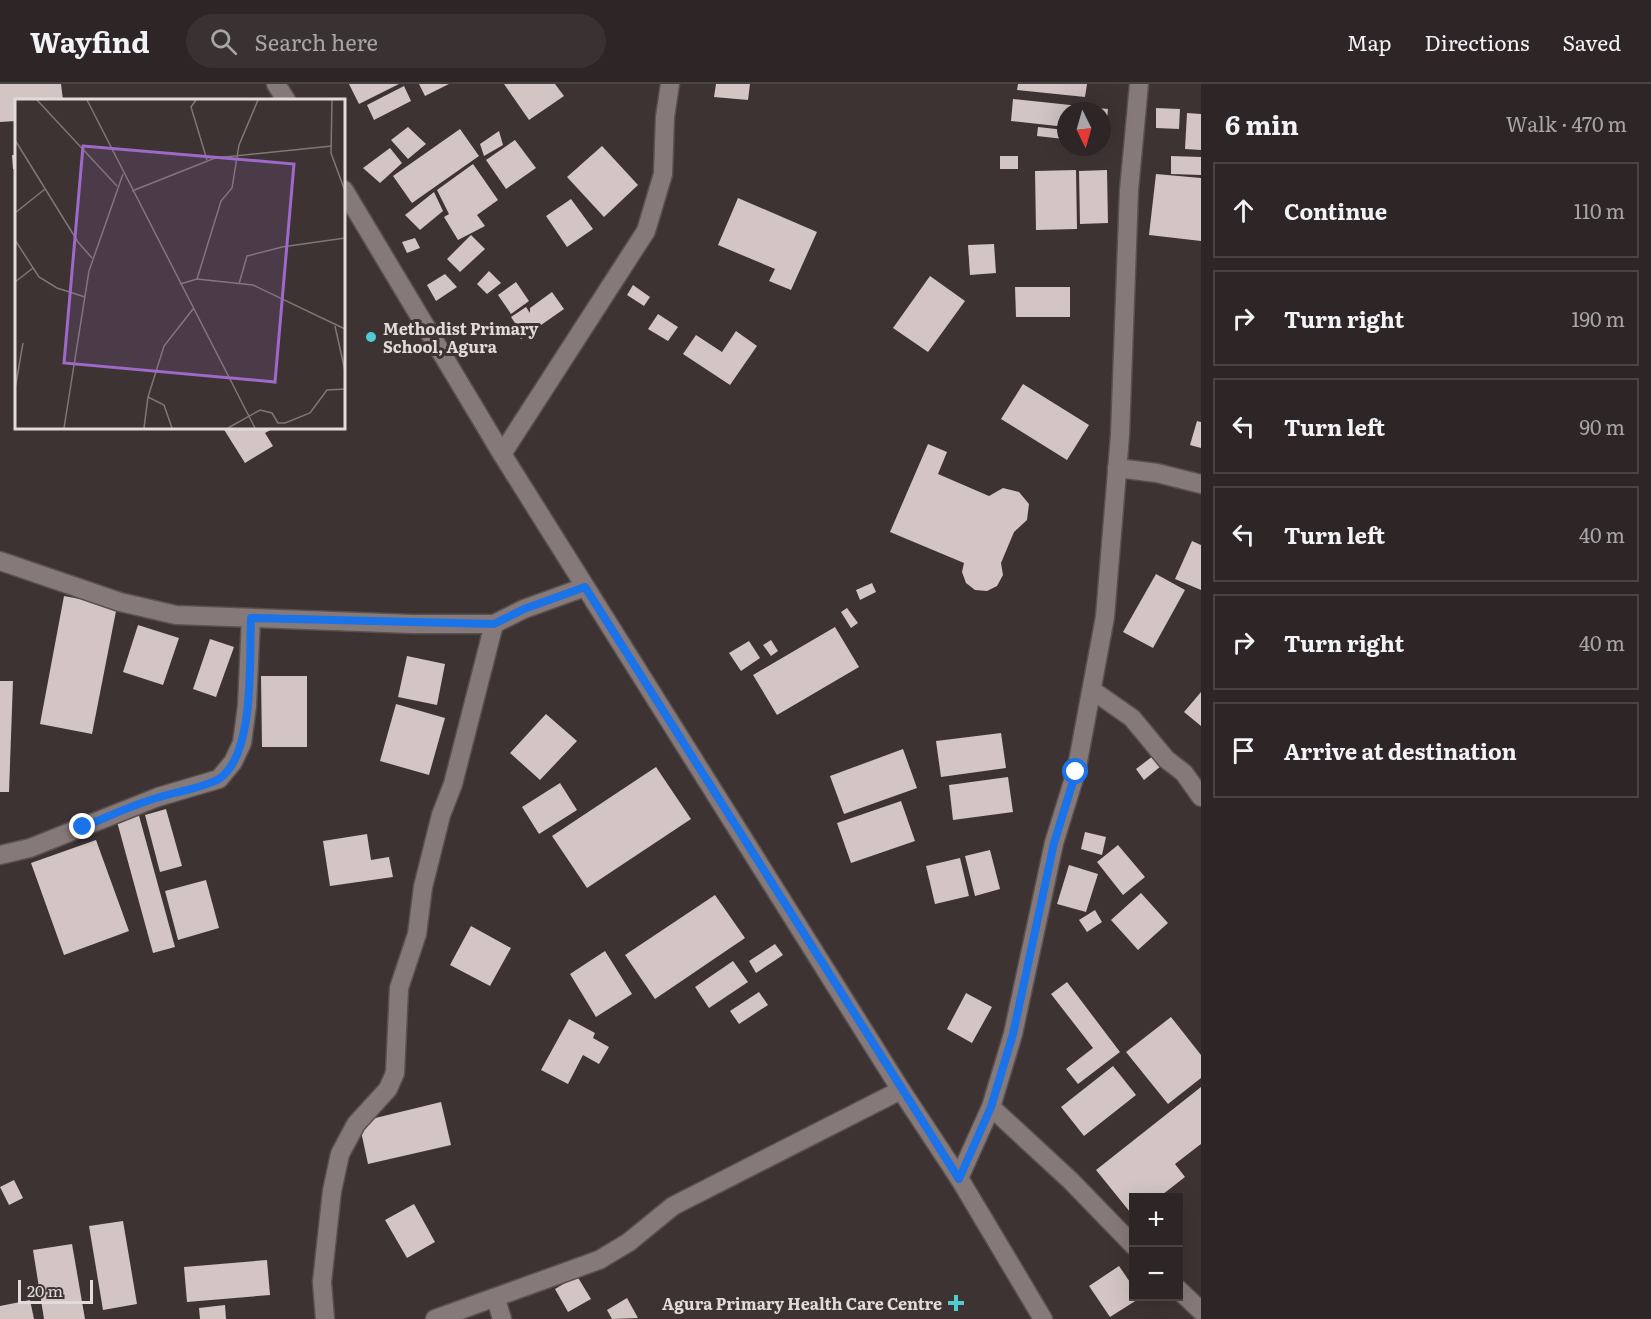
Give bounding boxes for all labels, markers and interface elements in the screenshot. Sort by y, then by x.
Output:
search box [186,14,606,68]
text: Wayfind [30,20,150,62]
icon: search [207,25,240,58]
text: Search here [255,25,378,58]
text: Map [1347,26,1392,57]
text: Directions [1425,26,1530,57]
text: Saved [1563,26,1621,57]
inset map [15,99,345,429]
north arrow [1057,102,1111,156]
text: 6 min [1225,104,1299,143]
text: Walk · 470 m [1506,108,1627,138]
icon: ahead [1227,194,1260,227]
text: Continue [1284,194,1387,227]
text: 110 m [1574,195,1625,225]
icon: right [1227,302,1260,335]
text: Turn right [1284,302,1404,335]
text: 190 m [1571,303,1625,333]
place label: Methodist Primary School, Agura [383,316,539,358]
marker: Methodist Primary School, Agura [364,330,378,344]
icon: left [1227,410,1260,443]
text: Turn left [1284,410,1385,443]
text: 90 m [1580,411,1625,441]
icon: left [1227,518,1260,551]
text: Turn left [1284,518,1385,551]
text: 40 m [1579,519,1625,549]
icon: right [1227,626,1260,659]
text: Turn right [1284,626,1404,659]
text: 40 m [1579,627,1625,657]
icon: arrive [1227,734,1260,767]
text: Arrive at destination [1284,734,1517,767]
route start [1062,758,1088,784]
route end [69,813,95,839]
map controls [1129,1193,1183,1301]
button: + [1129,1193,1183,1247]
button: − [1129,1247,1183,1301]
scale bar [18,1277,93,1304]
text: 20 m [27,1278,63,1302]
place label: Agura Primary Health Care Centre [662,1291,942,1315]
marker: Agura Primary Health Care Centre [947,1294,965,1312]

